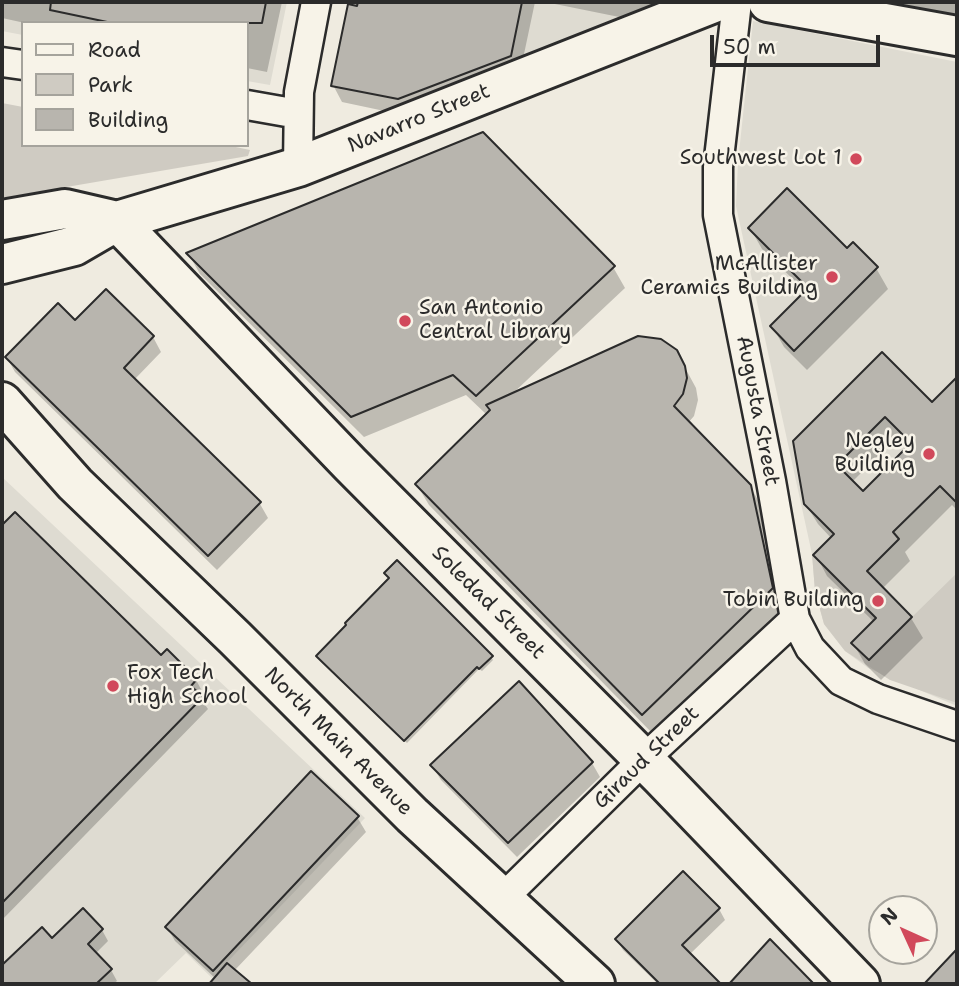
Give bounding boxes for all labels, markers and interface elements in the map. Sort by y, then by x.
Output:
legend [21,21,248,147]
scale bar [714,21,884,65]
text: 50 m [723,33,776,61]
text: Road [88,36,141,64]
text: Park [88,71,133,99]
street label: Navarro Street [344,79,494,159]
text: Building [88,106,168,134]
place label: Southwest Lot 1 [680,146,842,172]
marker: Southwest Lot 1 [848,151,864,167]
place label: McAllister Ceramics Building [641,252,818,302]
marker: McAllister Ceramics Building [824,269,840,285]
place label: San Antonio Central Library [419,296,571,346]
marker: San Antonio Central Library [397,313,413,329]
street label: Augusta Street [730,334,784,488]
place label: Negley Building [835,429,915,479]
marker: Negley Building [921,446,937,462]
street label: Soledad Street [426,541,550,665]
place label: Tobin Building [723,588,864,614]
marker: Tobin Building [870,593,886,609]
place label: Fox Tech High School [127,661,247,711]
street label: North Main Avenue [259,663,417,821]
marker: Fox Tech High School [105,678,121,694]
street label: Giraud Street [589,701,705,815]
north arrow [868,895,938,965]
text: N [875,902,903,930]

